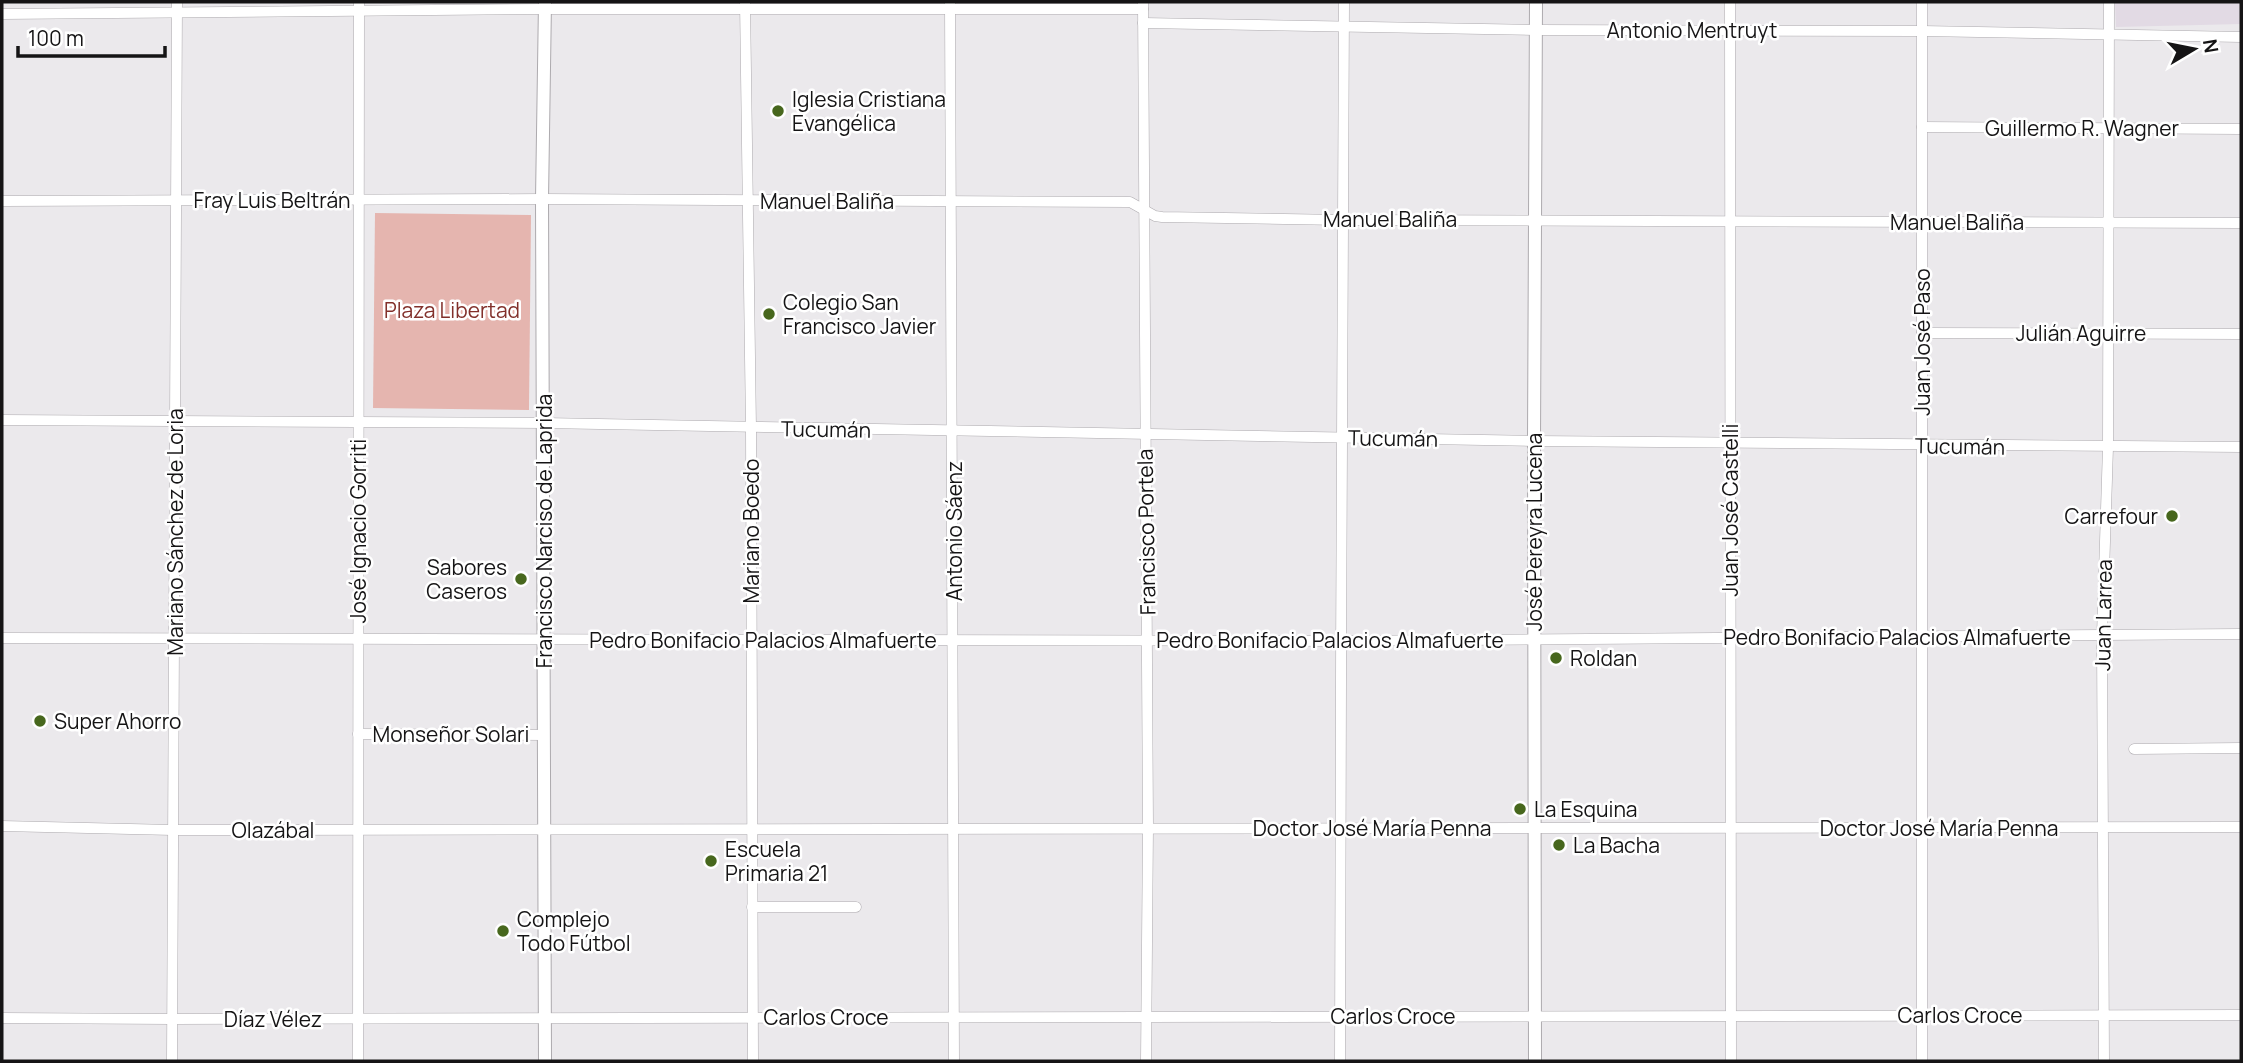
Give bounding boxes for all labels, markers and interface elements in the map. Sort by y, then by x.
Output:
scale bar [18,14,164,58]
north arrow [2159,14,2229,84]
street label: Antonio Mentruyt [1606,16,1778,44]
text: 100 m [28,24,84,52]
text: N [2197,37,2225,55]
place label: Iglesia Cristiana Evangélica [792,85,946,137]
marker: Iglesia Cristiana Evangélica [770,103,786,119]
street label: Guillermo R. Wagner [1985,114,2179,142]
street label: Fray Luis Beltrán [193,186,351,214]
street label: Manuel Baliña [760,187,894,215]
street label: Manuel Baliña [1323,205,1457,233]
street label: Manuel Baliña [1890,208,2024,236]
street label: Juan José Paso [1908,268,1936,416]
place label: Colegio San Francisco Javier [783,288,937,340]
park label: Plaza Libertad [384,296,520,324]
marker: Colegio San Francisco Javier [761,306,777,322]
street label: Julián Aguirre [2016,319,2146,347]
street label: Francisco Narciso de Laprida [530,394,558,668]
street label: Mariano Sánchez de Loria [161,408,189,656]
street label: Tucumán [781,414,871,444]
street label: Tucumán [1348,423,1438,453]
street label: Juan José Castelli [1716,424,1744,596]
street label: Tucumán [1915,431,2005,461]
street label: José Pereyra Lucena [1520,433,1548,631]
street label: José Ignacio Gorriti [344,439,372,623]
street label: Francisco Portela [1131,449,1161,615]
street label: Mariano Boedo [737,459,765,603]
street label: Antonio Sáenz [940,461,968,601]
place label: Carrefour [2065,502,2158,530]
marker: Carrefour [2164,508,2180,524]
place label: Sabores Caseros [426,553,507,605]
street label: Juan Larrea [2088,559,2118,671]
marker: Sabores Caseros [513,571,529,587]
street label: Pedro Bonifacio Palacios Almafuerte [1723,623,2071,651]
street label: Pedro Bonifacio Palacios Almafuerte [589,626,937,654]
street label: Pedro Bonifacio Palacios Almafuerte [1156,626,1504,654]
place label: Roldan [1570,644,1637,672]
marker: Roldan [1548,650,1564,666]
place label: Super Ahorro [54,707,181,735]
marker: Super Ahorro [32,713,48,729]
street label: Monseñor Solari [373,720,529,748]
place label: La Esquina [1534,795,1638,823]
marker: La Esquina [1512,801,1528,817]
street label: Doctor José María Penna [1253,814,1491,842]
street label: Doctor José María Penna [1820,814,2058,842]
street label: Olazábal [232,816,314,844]
place label: La Bacha [1573,831,1660,859]
place label: Escuela Primaria 21 [725,835,828,887]
marker: La Bacha [1551,837,1567,853]
marker: Escuela Primaria 21 [703,853,719,869]
place label: Complejo Todo Fútbol [517,905,631,957]
marker: Complejo Todo Fútbol [495,923,511,939]
street label: Carlos Croce [1897,1001,2023,1029]
street label: Carlos Croce [1330,1002,1456,1030]
street label: Carlos Croce [763,1003,889,1031]
street label: Díaz Vélez [224,1005,322,1033]

